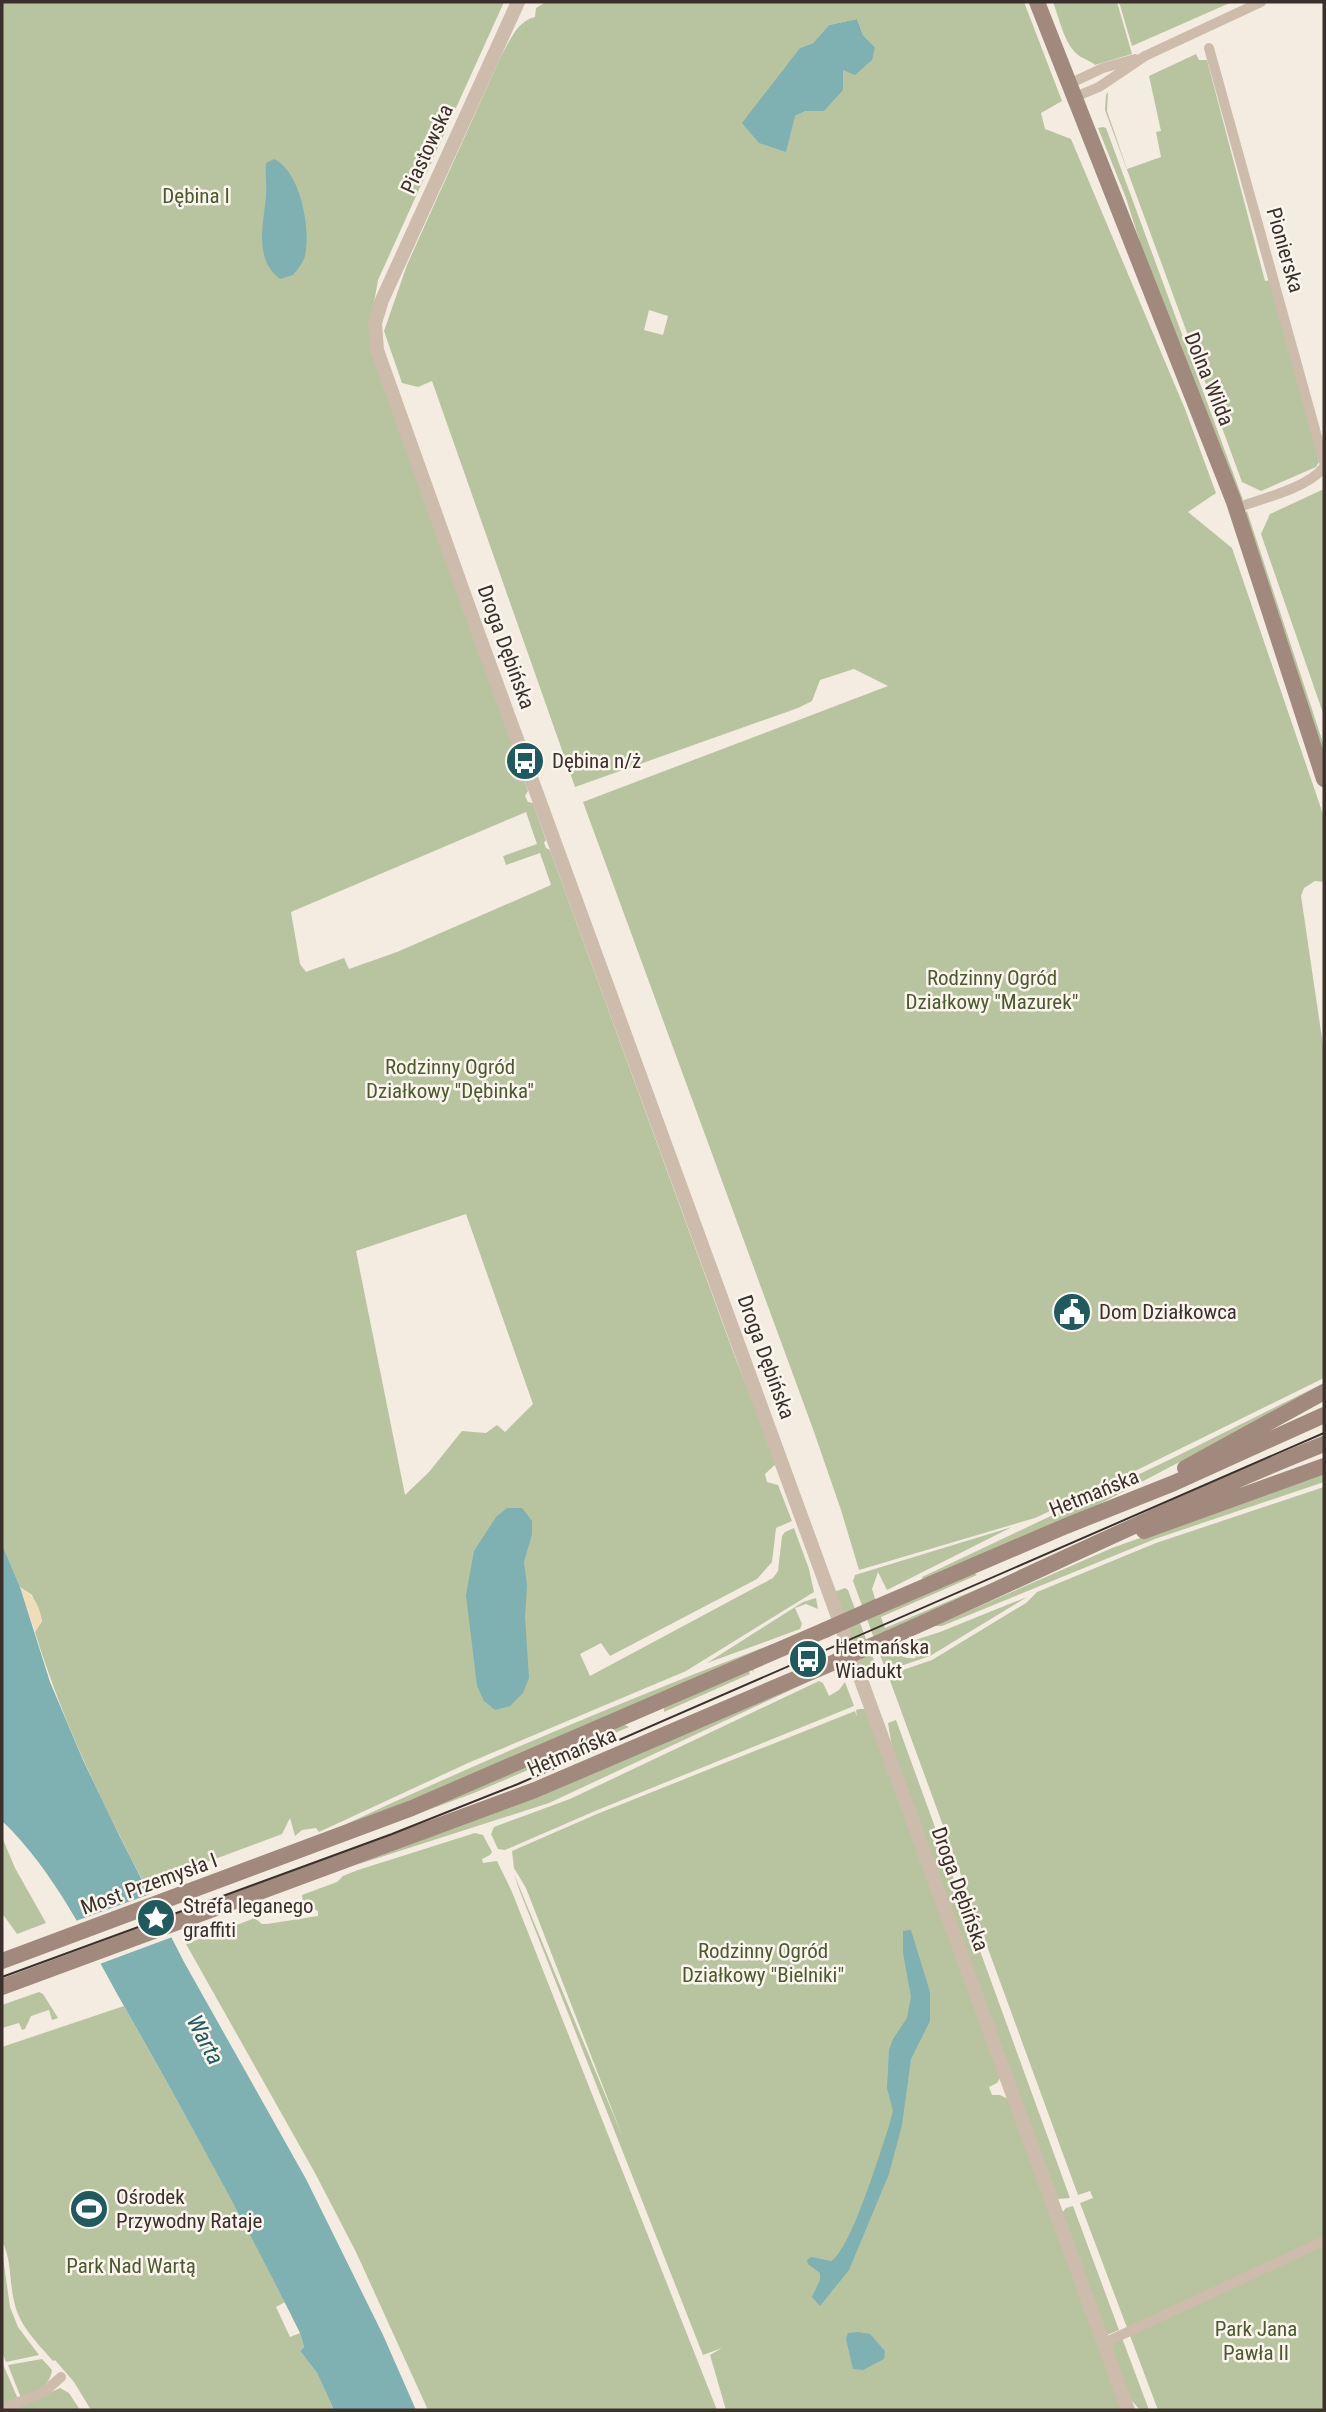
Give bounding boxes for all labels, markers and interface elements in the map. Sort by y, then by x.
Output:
street label: Piastowska [396,101,458,197]
park label: Dębina I [162,184,230,208]
street label: Pionierska [1261,205,1309,295]
street label: Dolna Wilda [1179,329,1239,429]
street label: Droga Dębińska [472,582,540,712]
bus stop icon: Dębina n/ż [504,740,546,782]
place label: Dębina n/ż [552,749,641,773]
park label: Rodzinny Ogród Działkowy "Mazurek" [906,966,1078,1014]
park label: Rodzinny Ogród Działkowy "Dębinka" [366,1055,534,1103]
public building icon: Dom Działkowca [1051,1291,1093,1333]
street label: Droga Dębińska [732,1292,800,1422]
place label: Dom Działkowca [1099,1300,1237,1324]
street label: Hetmańska [1046,1464,1142,1522]
place label: Hetmańska Wiadukt [835,1635,929,1683]
bus stop icon: Hetmańska Wiadukt [787,1638,829,1680]
street label: Hetmańska [524,1723,620,1781]
street label: Droga Dębińska [926,1824,994,1954]
street label: Most Przemysła I [77,1848,221,1920]
place label: Strefa leganego graffiti [183,1894,314,1942]
place icon: Strefa leganego graffiti [135,1897,177,1939]
park label: Rodzinny Ogród Działkowy "Bielniki" [682,1939,844,1987]
water label: Warta [181,2011,229,2069]
place label: Ośrodek Przywodny Rataje [116,2185,263,2233]
sports icon: Ośrodek Przywodny Rataje [68,2188,110,2230]
park label: Park Nad Wartą [66,2254,196,2278]
park label: Park Jana Pawła II [1215,2317,1297,2365]

